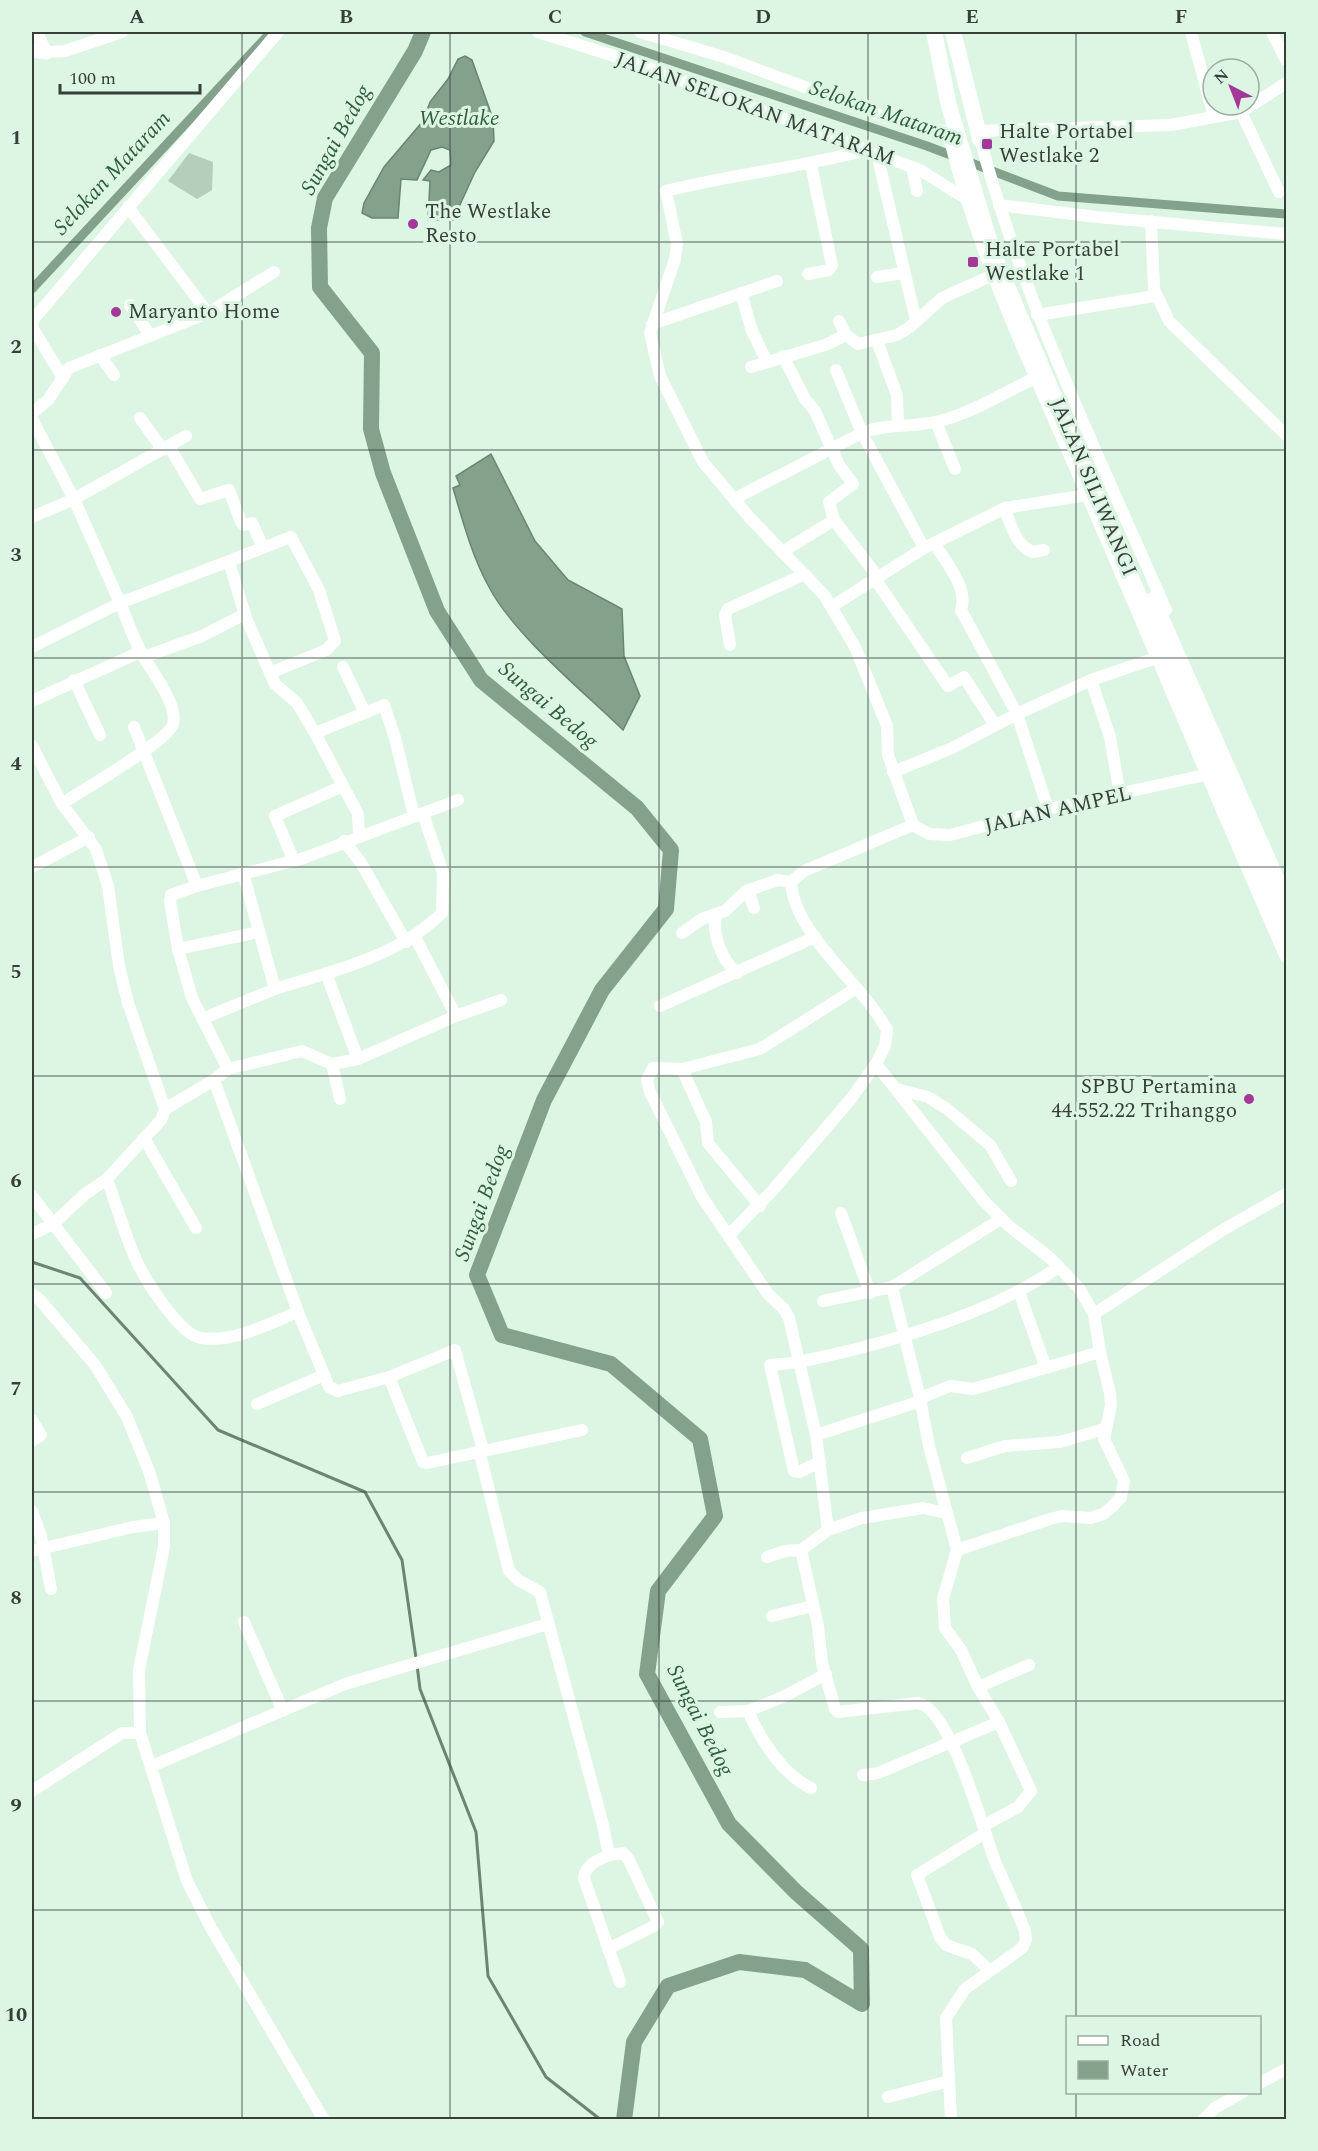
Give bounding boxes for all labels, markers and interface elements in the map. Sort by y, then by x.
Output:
text: A [129,2,145,32]
text: B [339,2,353,32]
text: C [548,2,562,32]
text: D [755,2,771,32]
text: E [965,2,979,32]
text: F [1175,2,1187,32]
street label: JALAN SELOKAN MATARAM [611,43,899,175]
scale bar [60,57,200,95]
north arrow [1201,57,1261,117]
text: N [1209,63,1235,90]
text: 100 m [69,65,116,92]
water label: Selokan Mataram [805,71,967,155]
water label: Sungai Bedog [292,78,380,201]
water label: Westlake [418,102,500,135]
water label: Selokan Mataram [45,103,179,243]
place label: Halte Portabel Westlake 2 [999,116,1134,172]
text: 1 [10,123,22,153]
marker: Halte Portabel Westlake 2 [980,137,994,151]
place label: The Westlake Resto [425,196,551,252]
marker: The Westlake Resto [406,217,420,231]
place label: Halte Portabel Westlake 1 [985,234,1120,290]
marker: Halte Portabel Westlake 1 [966,255,980,269]
place label: Maryanto Home [128,296,280,328]
marker: Maryanto Home [109,305,123,319]
text: 2 [10,332,22,362]
street label: JALAN SILIWANGI [1041,393,1145,581]
text: 3 [10,540,22,570]
water label: Sungai Bedog [491,653,606,757]
text: 4 [10,749,22,779]
street label: JALAN AMPEL [981,778,1135,842]
text: 5 [10,957,22,987]
place label: SPBU Pertamina 44.552.22 Trihanggo [1051,1071,1238,1127]
marker: SPBU Pertamina 44.552.22 Trihanggo [1242,1092,1256,1106]
water label: Sungai Bedog [446,1139,519,1266]
text: 6 [10,1166,22,1196]
text: 7 [10,1374,22,1404]
text: 8 [10,1583,22,1613]
water label: Sungai Bedog [658,1658,743,1783]
text: 9 [10,1791,22,1821]
text: 10 [5,2000,27,2030]
legend [1066,2016,1261,2094]
text: Road [1120,2027,1161,2054]
text: Water [1120,2057,1168,2084]

